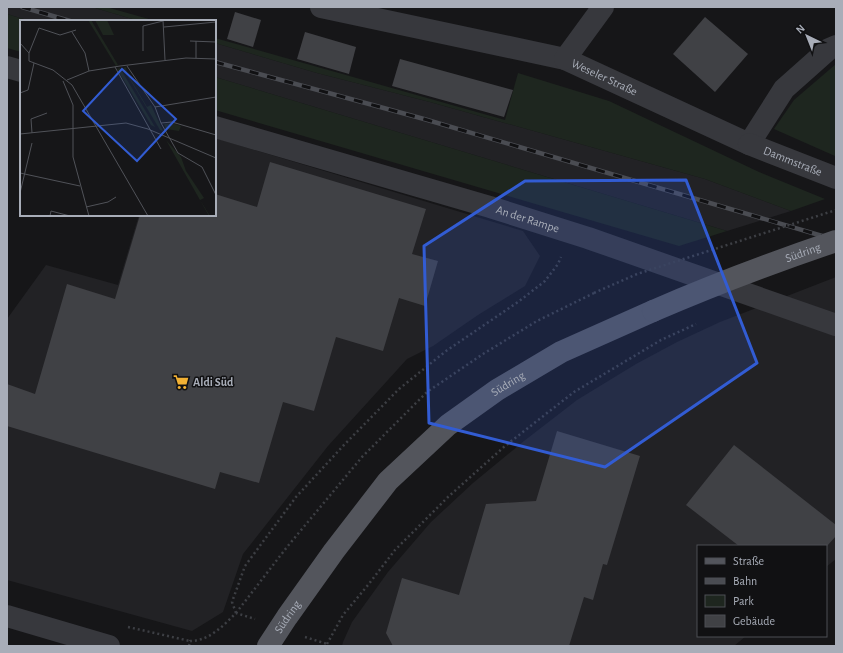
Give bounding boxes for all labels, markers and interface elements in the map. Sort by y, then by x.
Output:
north arrow [787,16,827,56]
inset map [20,20,216,216]
text: N [794,22,807,36]
street label: Weseler Straße [570,57,639,98]
street label: Dammstraße [762,144,824,178]
street label: An der Rampe [495,203,561,235]
street label: Südring [784,241,822,264]
street label: Südring [489,369,527,398]
supermarket icon: Aldi Süd [172,373,190,391]
place label: Aldi Süd [193,376,234,388]
legend [697,545,827,637]
text: Straße [733,555,764,567]
text: Bahn [733,575,757,587]
text: Park [733,595,754,607]
street label: Südring [272,598,303,635]
text: Gebäude [733,615,775,627]

